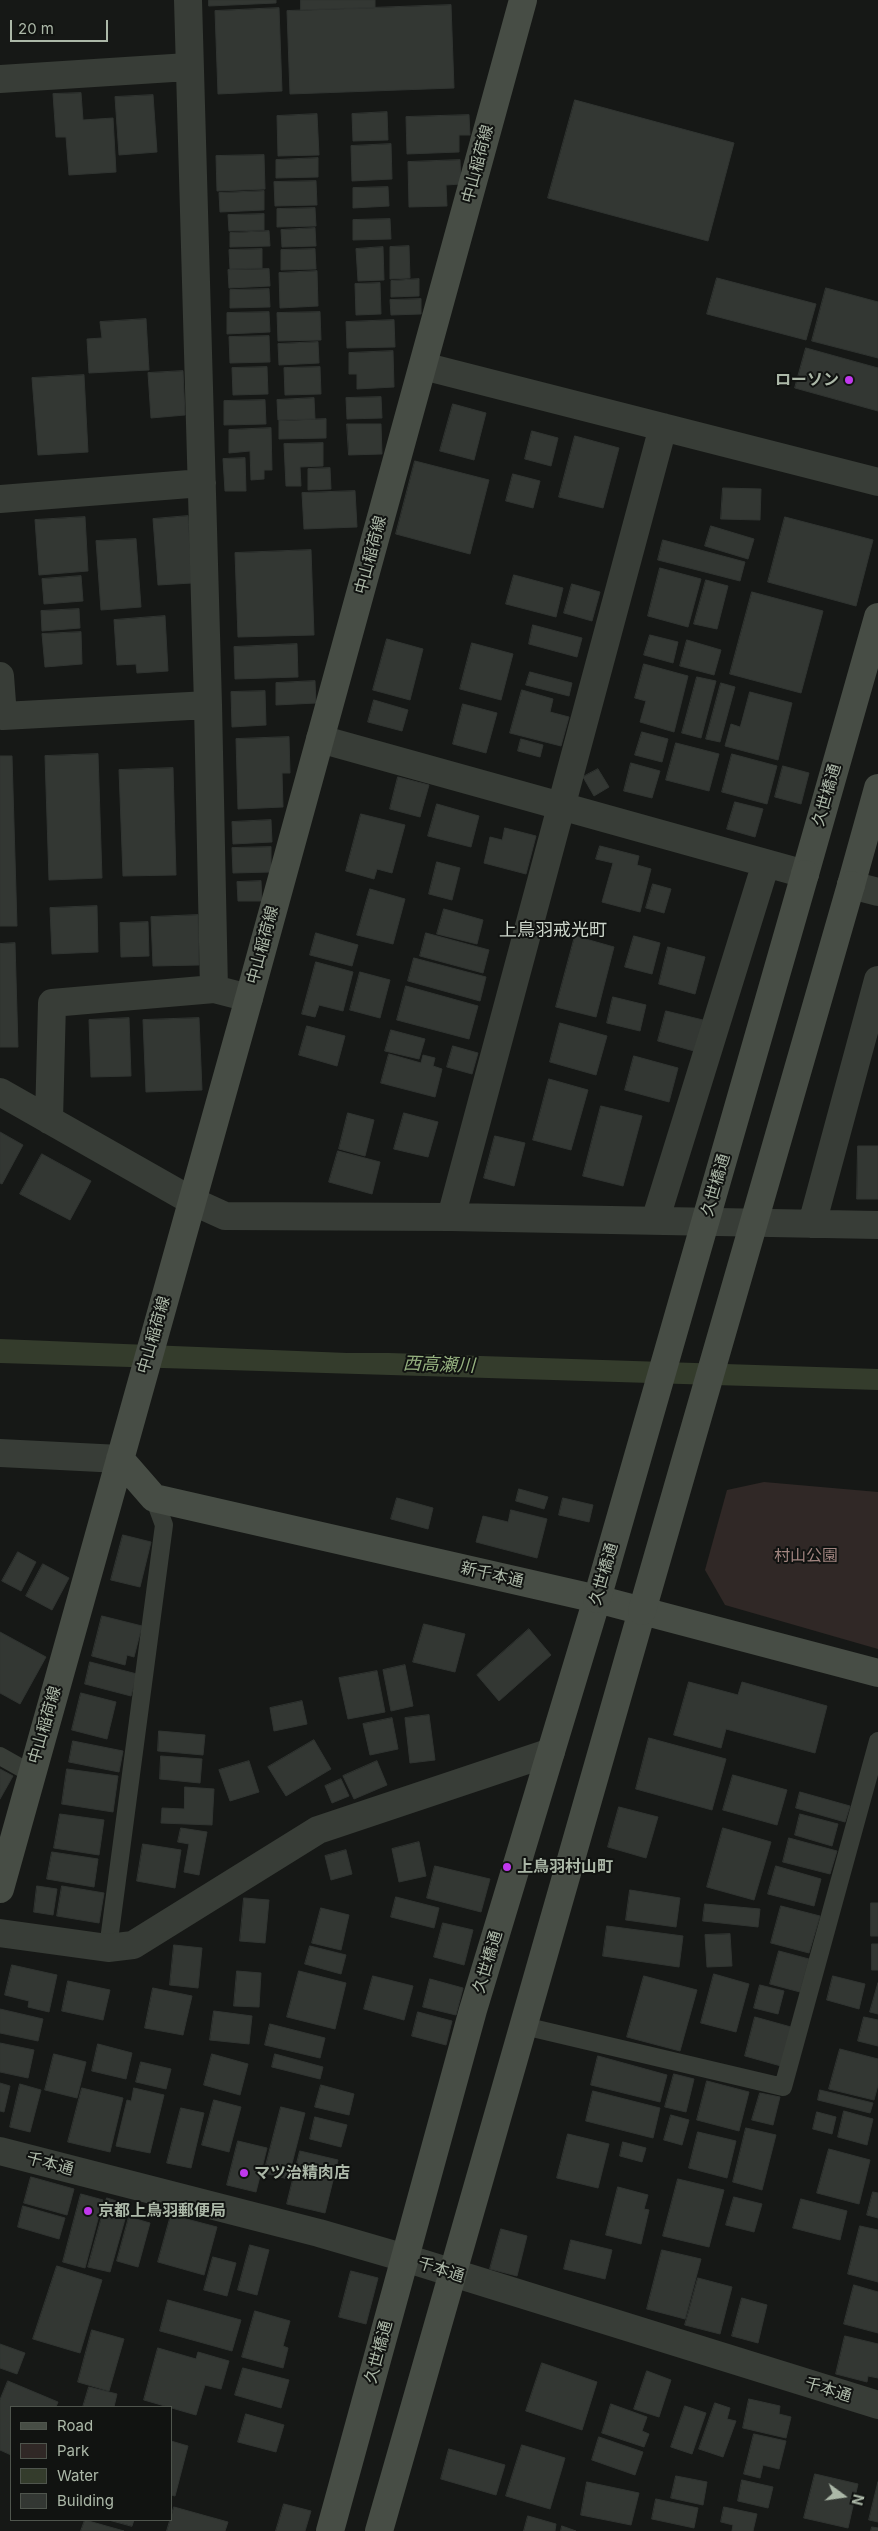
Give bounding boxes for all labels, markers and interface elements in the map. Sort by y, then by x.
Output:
scale bar [12,10,110,42]
text: 20 m [18,19,54,38]
street label: 中山稲荷線 [458,123,498,205]
place label: ローソン [775,370,839,390]
marker: ローソン [843,374,855,386]
street label: 中山稲荷線 [351,514,391,596]
street label: 久世橋通 [809,762,845,828]
street label: 中山稲荷線 [243,904,283,986]
district label: 上鳥羽戒光町 [499,920,607,942]
street label: 久世橋通 [698,1152,734,1218]
street label: 中山稲荷線 [134,1294,174,1376]
water label: 西高瀬川 [403,1353,475,1377]
street label: 久世橋通 [586,1541,622,1607]
park label: 村山公園 [774,1546,838,1566]
street label: 新千本通 [459,1558,525,1592]
street label: 中山稲荷線 [25,1684,65,1766]
place label: 上鳥羽村山町 [517,1857,613,1877]
marker: 上鳥羽村山町 [501,1861,513,1873]
street label: 久世橋通 [469,1929,507,1995]
street label: 千本通 [24,2149,76,2179]
place label: マツ治精肉店 [254,2163,350,2183]
marker: マツ治精肉店 [238,2167,250,2179]
place label: 京都上鳥羽郵便局 [98,2201,226,2221]
marker: 京都上鳥羽郵便局 [82,2205,94,2217]
street label: 千本通 [415,2253,467,2287]
street label: 久世橋通 [361,2319,397,2385]
street label: 千本通 [802,2374,854,2406]
legend [10,2406,172,2521]
text: Road [57,2416,93,2435]
text: Park [57,2441,89,2460]
text: Water [57,2466,99,2485]
north arrow [818,2471,868,2521]
text: Building [57,2491,114,2510]
text: N [849,2493,868,2507]

